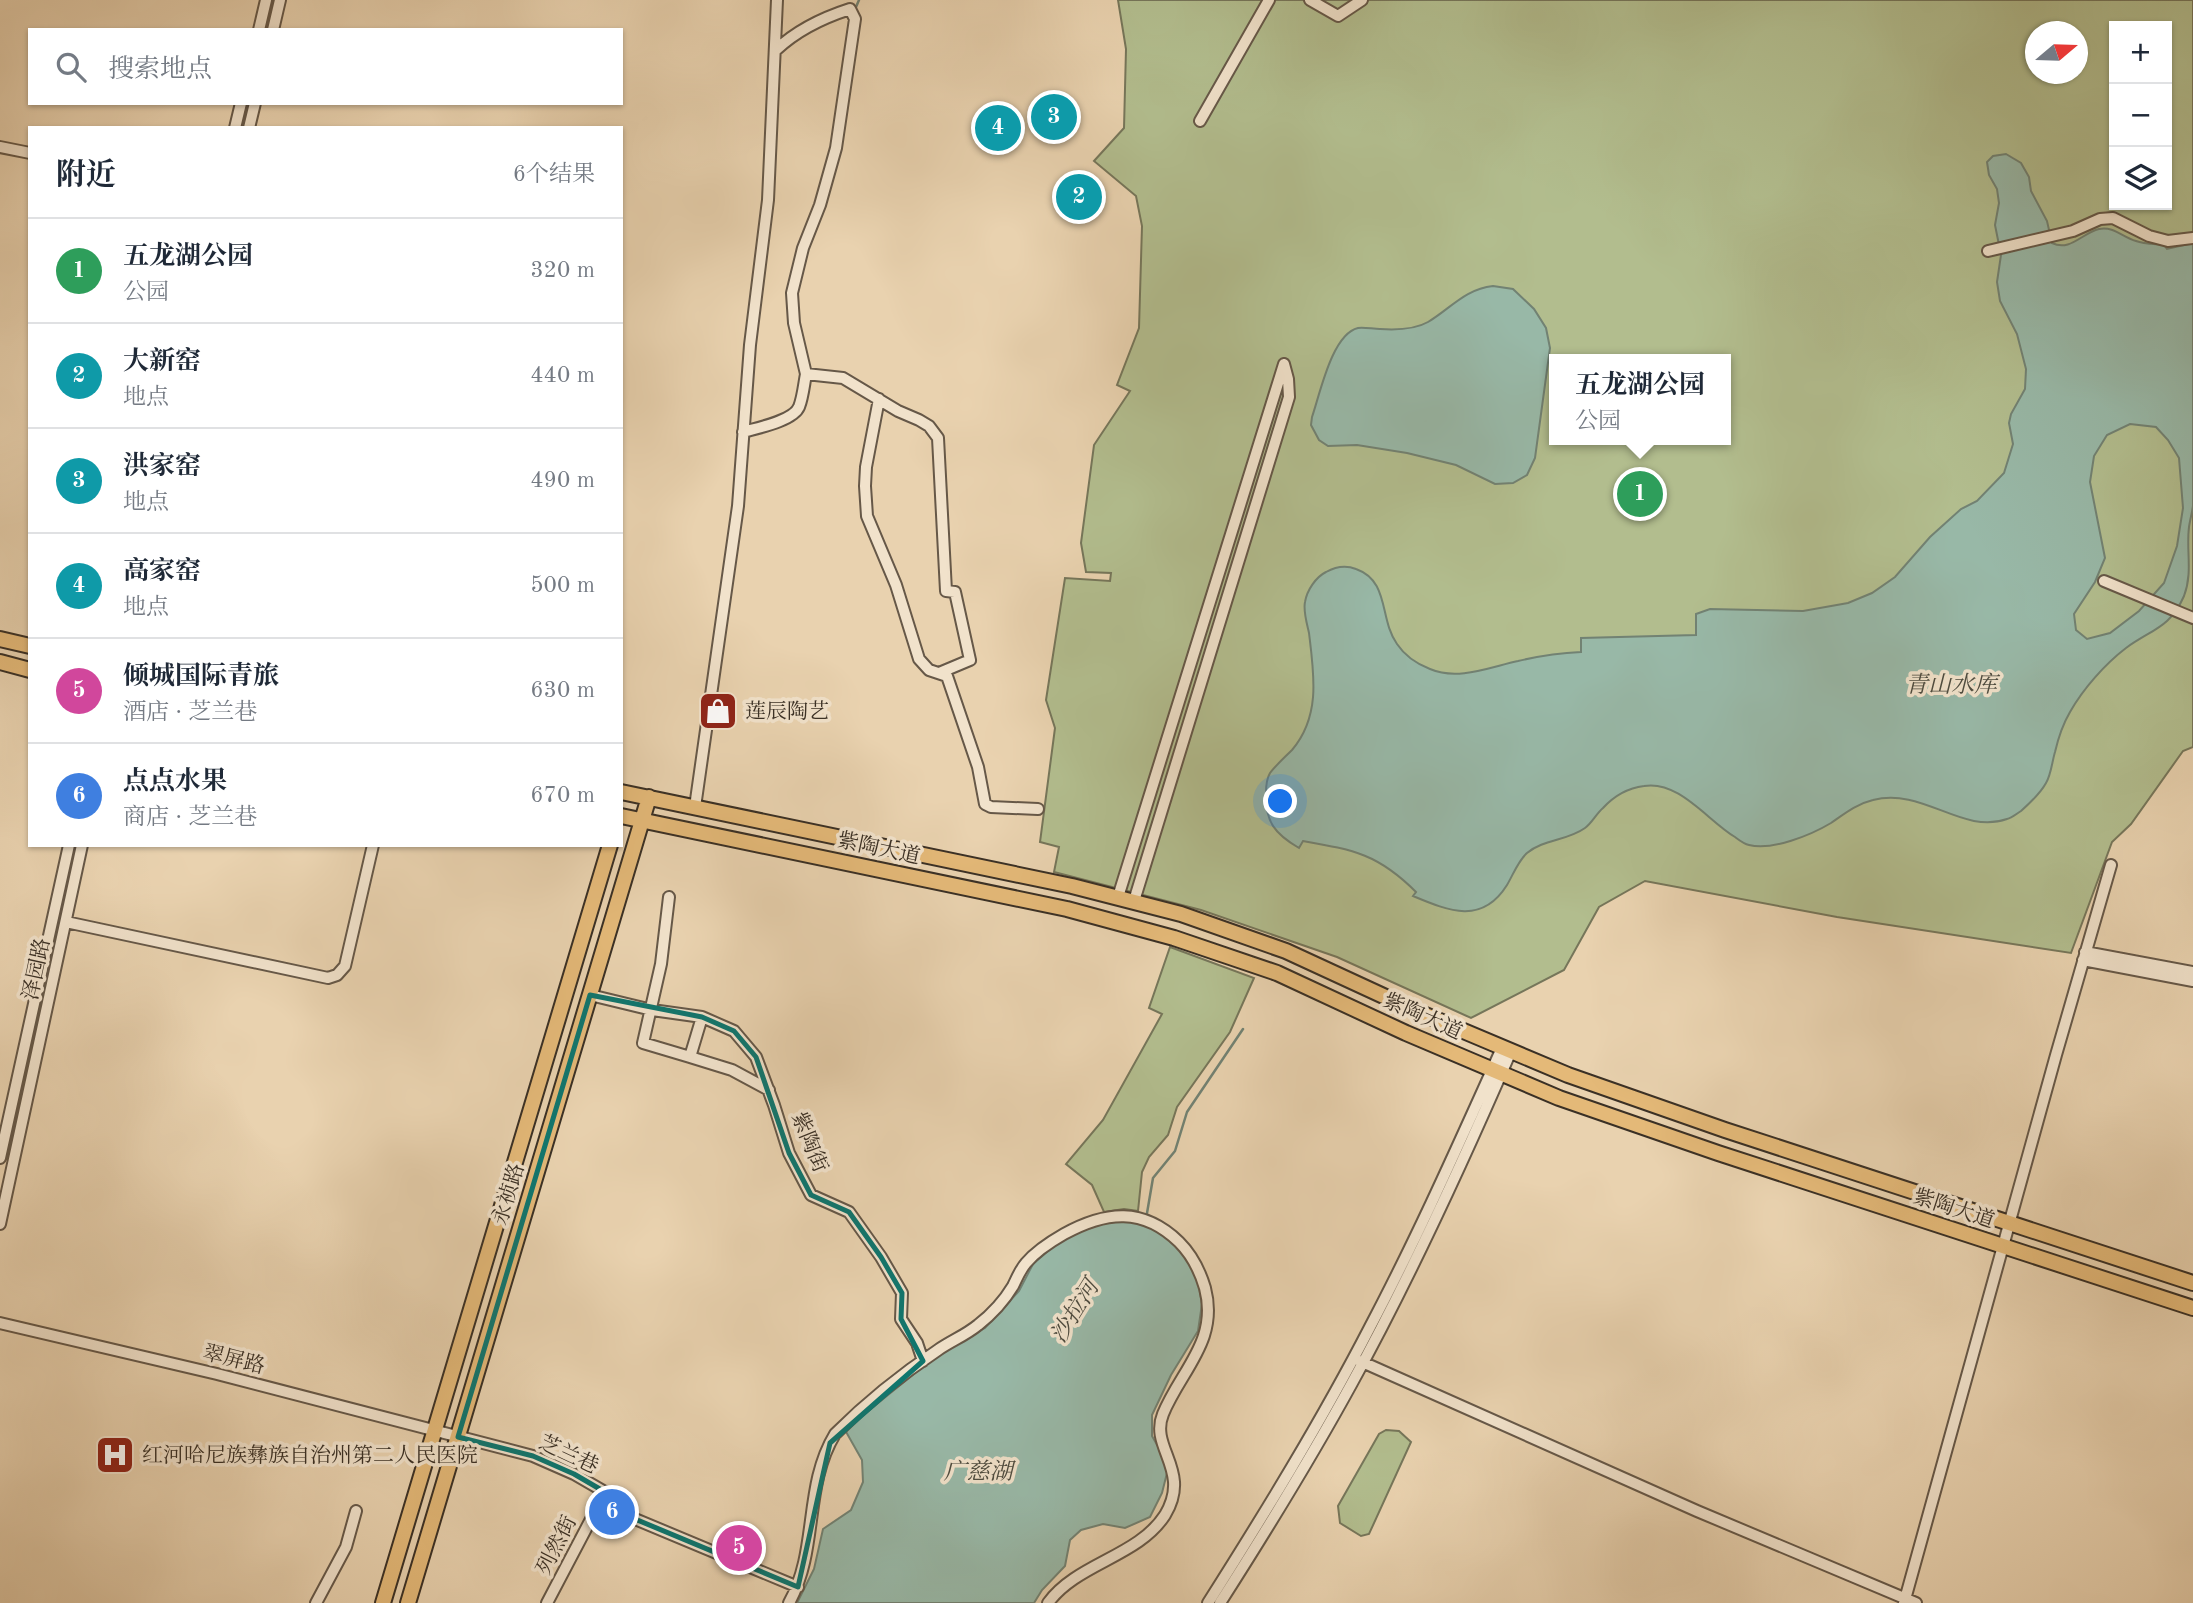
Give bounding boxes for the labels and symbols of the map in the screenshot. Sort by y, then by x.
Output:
north arrow [2025,21,2088,84]
pin: 3 [1031,91,1077,143]
pin: 4 [975,102,1021,154]
pin: 2 [1056,171,1102,223]
pin: 1 [1617,468,1663,520]
water label: 青山水库 [1905,672,2001,697]
shop icon: 莲辰陶艺 [697,690,739,732]
place label: 莲辰陶艺 [745,700,829,723]
your location [1263,784,1297,818]
street label: 紫陶大道 [835,829,922,868]
street label: 泽园路 [19,936,54,1002]
street label: 紫陶大道 [1380,989,1466,1044]
street label: 紫陶街 [787,1109,832,1176]
street label: 永祯路 [488,1161,529,1228]
street label: 紫陶大道 [1910,1185,1997,1232]
water label: 沙拉河 [1046,1272,1105,1347]
street label: 翠屏路 [201,1341,267,1378]
street label: 芝兰巷 [535,1431,602,1478]
hospital icon: 红河哈尼族彝族自治州第二人民医院 [94,1434,136,1476]
place label: 红河哈尼族彝族自治州第二人民医院 [142,1444,478,1467]
water label: 广慈湖 [944,1459,1017,1484]
pin: 6 [589,1486,635,1538]
street label: 列然街 [532,1512,581,1579]
pin: 5 [716,1522,762,1574]

